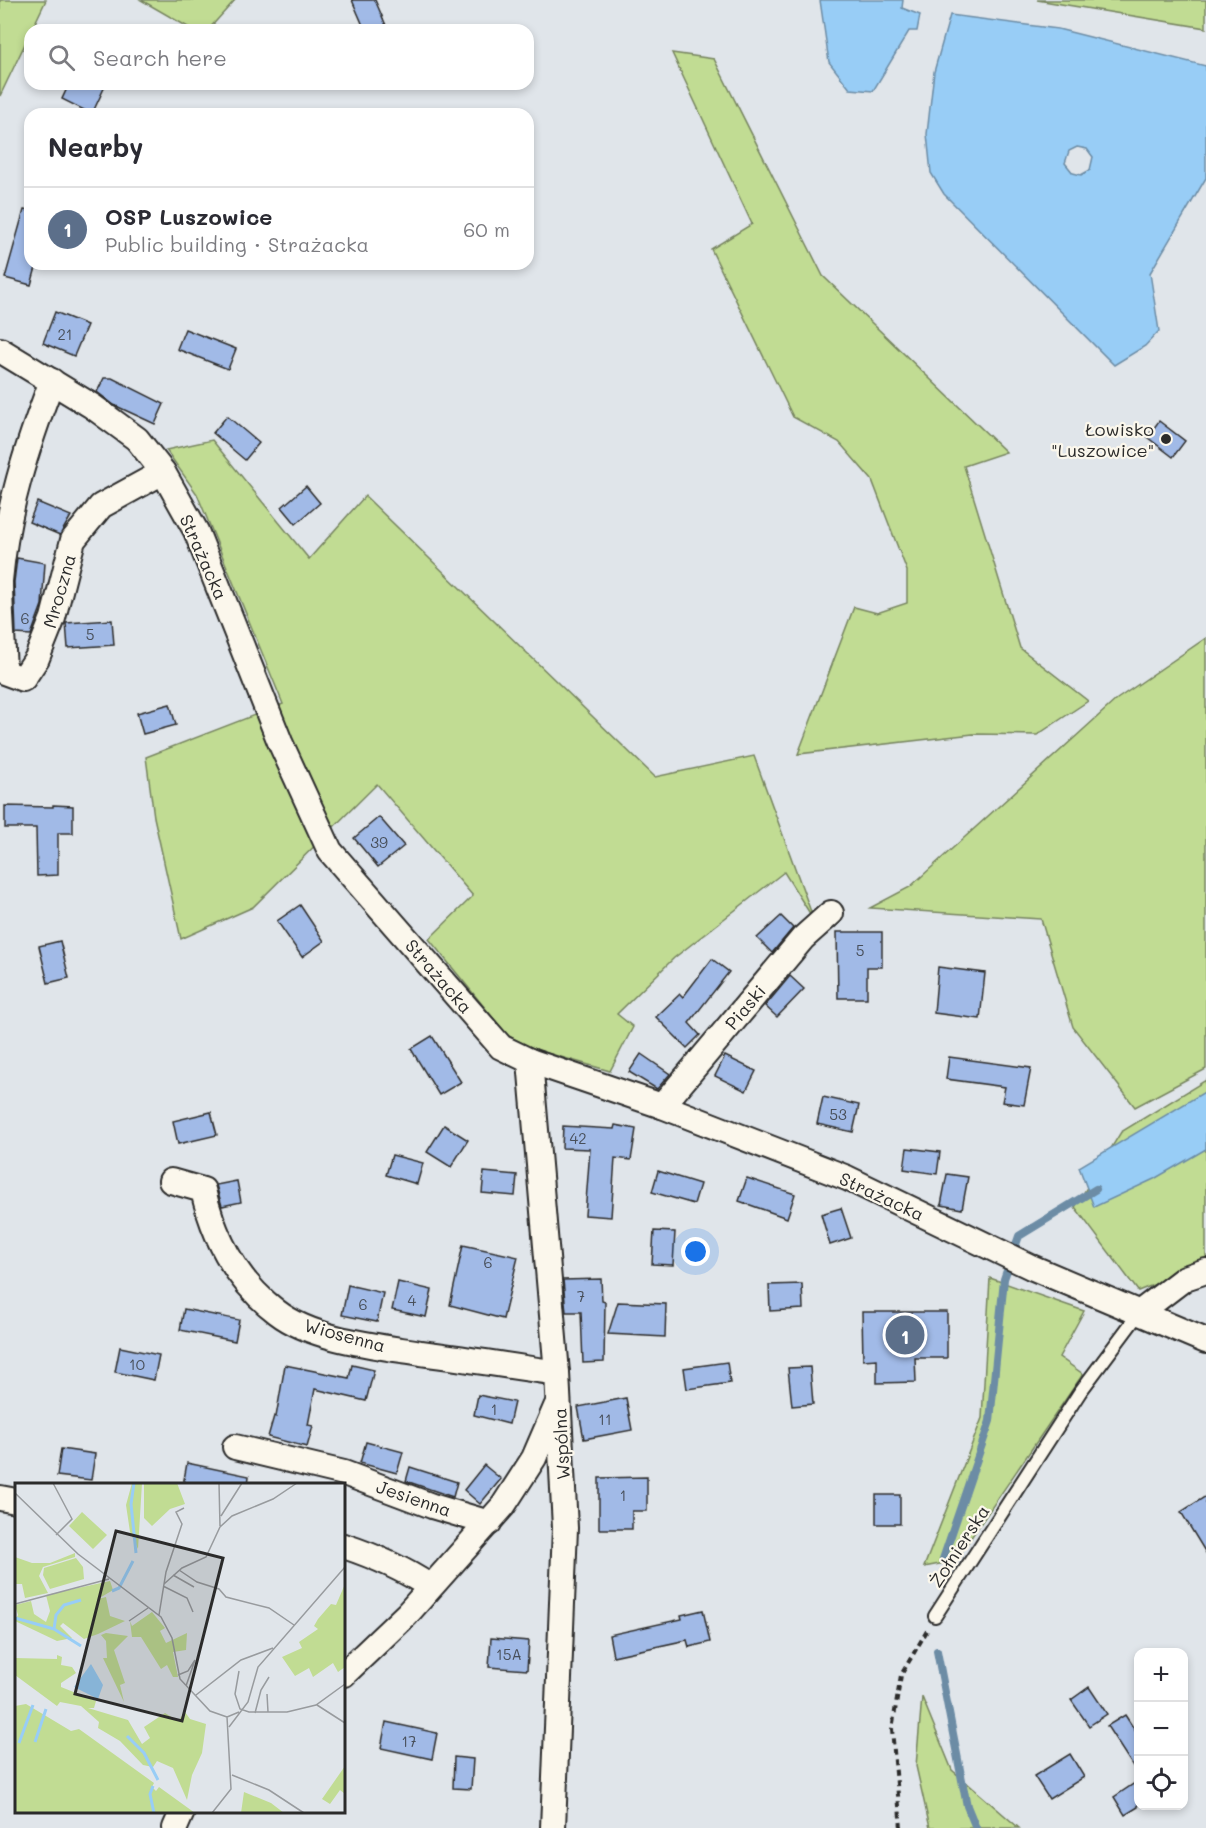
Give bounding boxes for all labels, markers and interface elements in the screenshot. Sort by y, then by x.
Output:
search box [24,24,534,90]
icon: search [45,41,78,74]
text: Search here [93,43,227,72]
text: Nearby [48,130,143,164]
text: OSP Luszowice [105,202,272,231]
text: 1 [63,216,72,242]
text: 60 m [463,216,510,242]
text: Public building · Strażacka [105,231,369,257]
house number: 21 [57,324,73,344]
place label: Łowisko "Luszowice" [1051,417,1154,462]
marker: Łowisko "Luszowice" [1159,432,1173,446]
street label: Strażacka [175,511,233,603]
street label: Mroczna [37,551,81,631]
house number: 6 [20,608,30,628]
house number: 5 [86,624,94,644]
house number: 39 [370,832,388,852]
street label: Strażacka [400,934,478,1018]
house number: 5 [856,940,864,960]
street label: Piaski [719,980,771,1034]
house number: 53 [829,1104,847,1124]
house number: 42 [569,1128,587,1148]
street label: Strażacka [836,1166,928,1226]
your location [681,1237,710,1266]
house number: 6 [483,1252,493,1272]
house number: 7 [577,1286,585,1306]
house number: 4 [408,1290,417,1310]
house number: 6 [358,1294,368,1314]
pin: 1 [886,1312,924,1358]
street label: Wiosenna [302,1313,388,1357]
house number: 10 [129,1354,145,1374]
house number: 1 [491,1399,497,1419]
street label: Wspólna [547,1407,575,1481]
house number: 11 [598,1409,612,1429]
street label: Jesienna [373,1474,455,1522]
inset map [15,1483,345,1813]
house number: 1 [620,1485,626,1505]
street label: Żołnierska [923,1500,995,1592]
house number: 15A [496,1644,522,1664]
map controls [1134,1648,1188,1810]
button: + [1134,1648,1188,1702]
button: − [1134,1702,1188,1756]
house number: 17 [401,1731,417,1751]
button: locate [1134,1756,1188,1810]

